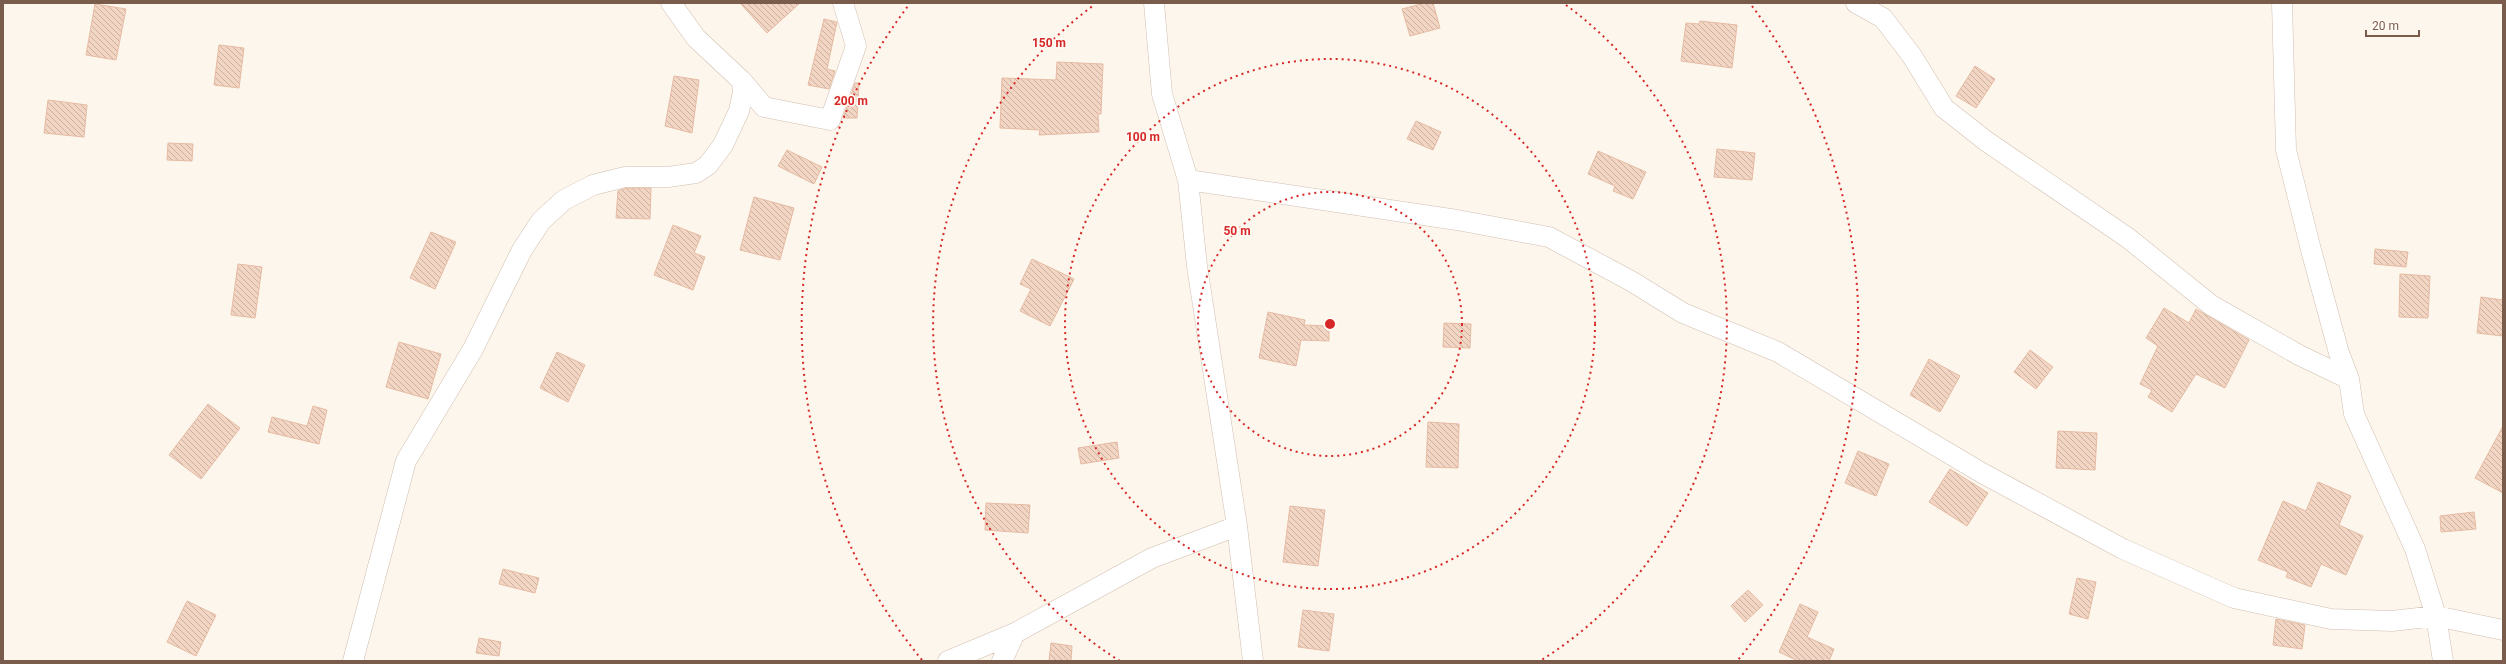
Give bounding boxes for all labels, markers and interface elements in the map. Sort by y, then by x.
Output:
scale bar [2366,12,2419,38]
text: 20 m [2372,19,2399,33]
text: 150 m [1032,36,1066,50]
text: 200 m [834,94,868,108]
text: 100 m [1126,130,1160,144]
text: 50 m [1223,224,1251,238]
centre of rings [1323,317,1337,331]

